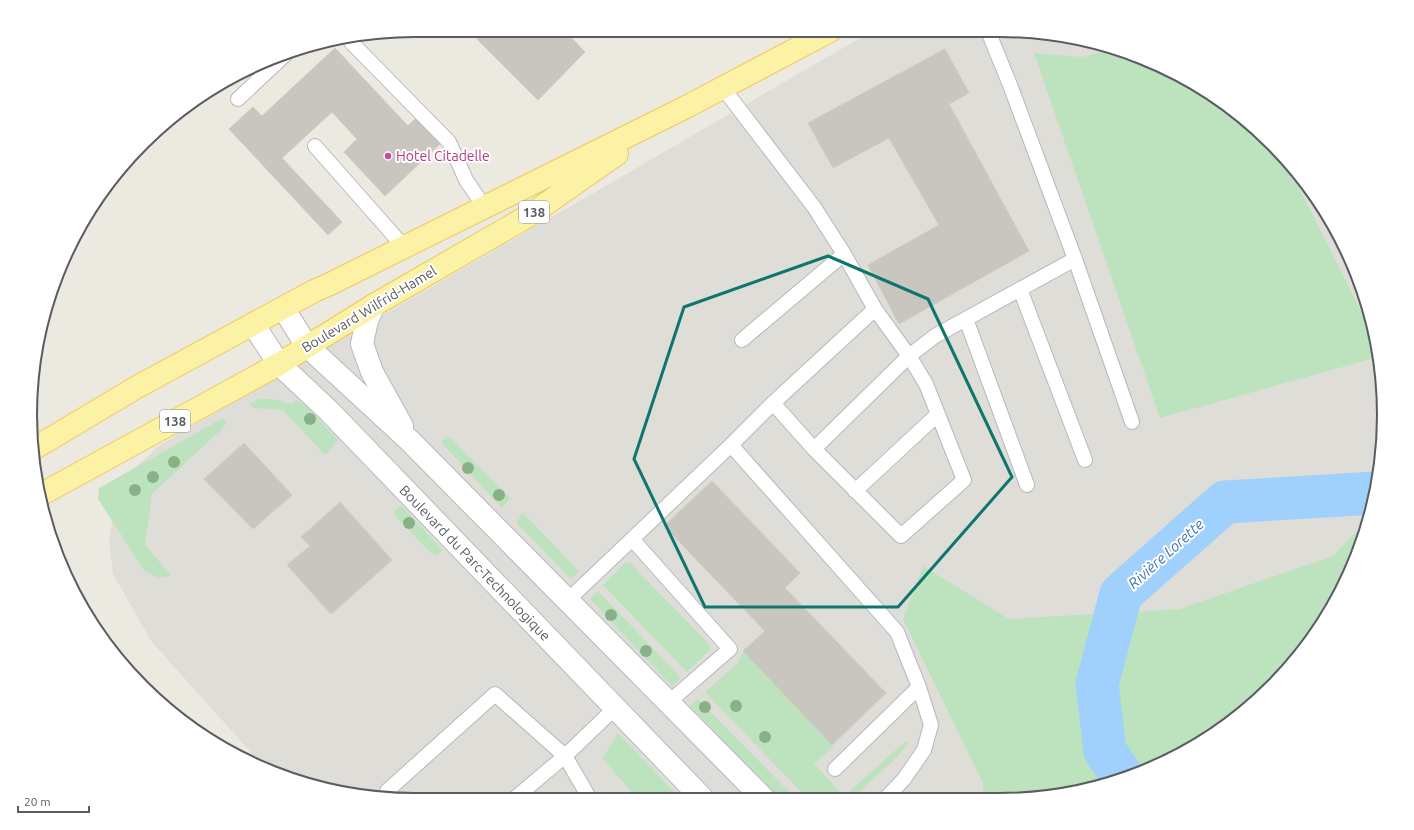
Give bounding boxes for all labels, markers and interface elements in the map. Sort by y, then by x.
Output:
place label: Hotel Citadelle [396,148,490,164]
marker: Hotel Citadelle [383,151,393,161]
road number: 138 [519,201,549,223]
street label: Boulevard Wilfrid-Hamel [299,262,439,356]
road number: 138 [160,410,190,432]
street label: Boulevard du Parc-Technologique [396,482,554,644]
water label: Rivière Lorette [1124,515,1207,592]
scale bar [18,788,89,814]
text: 20 m [24,795,51,808]

